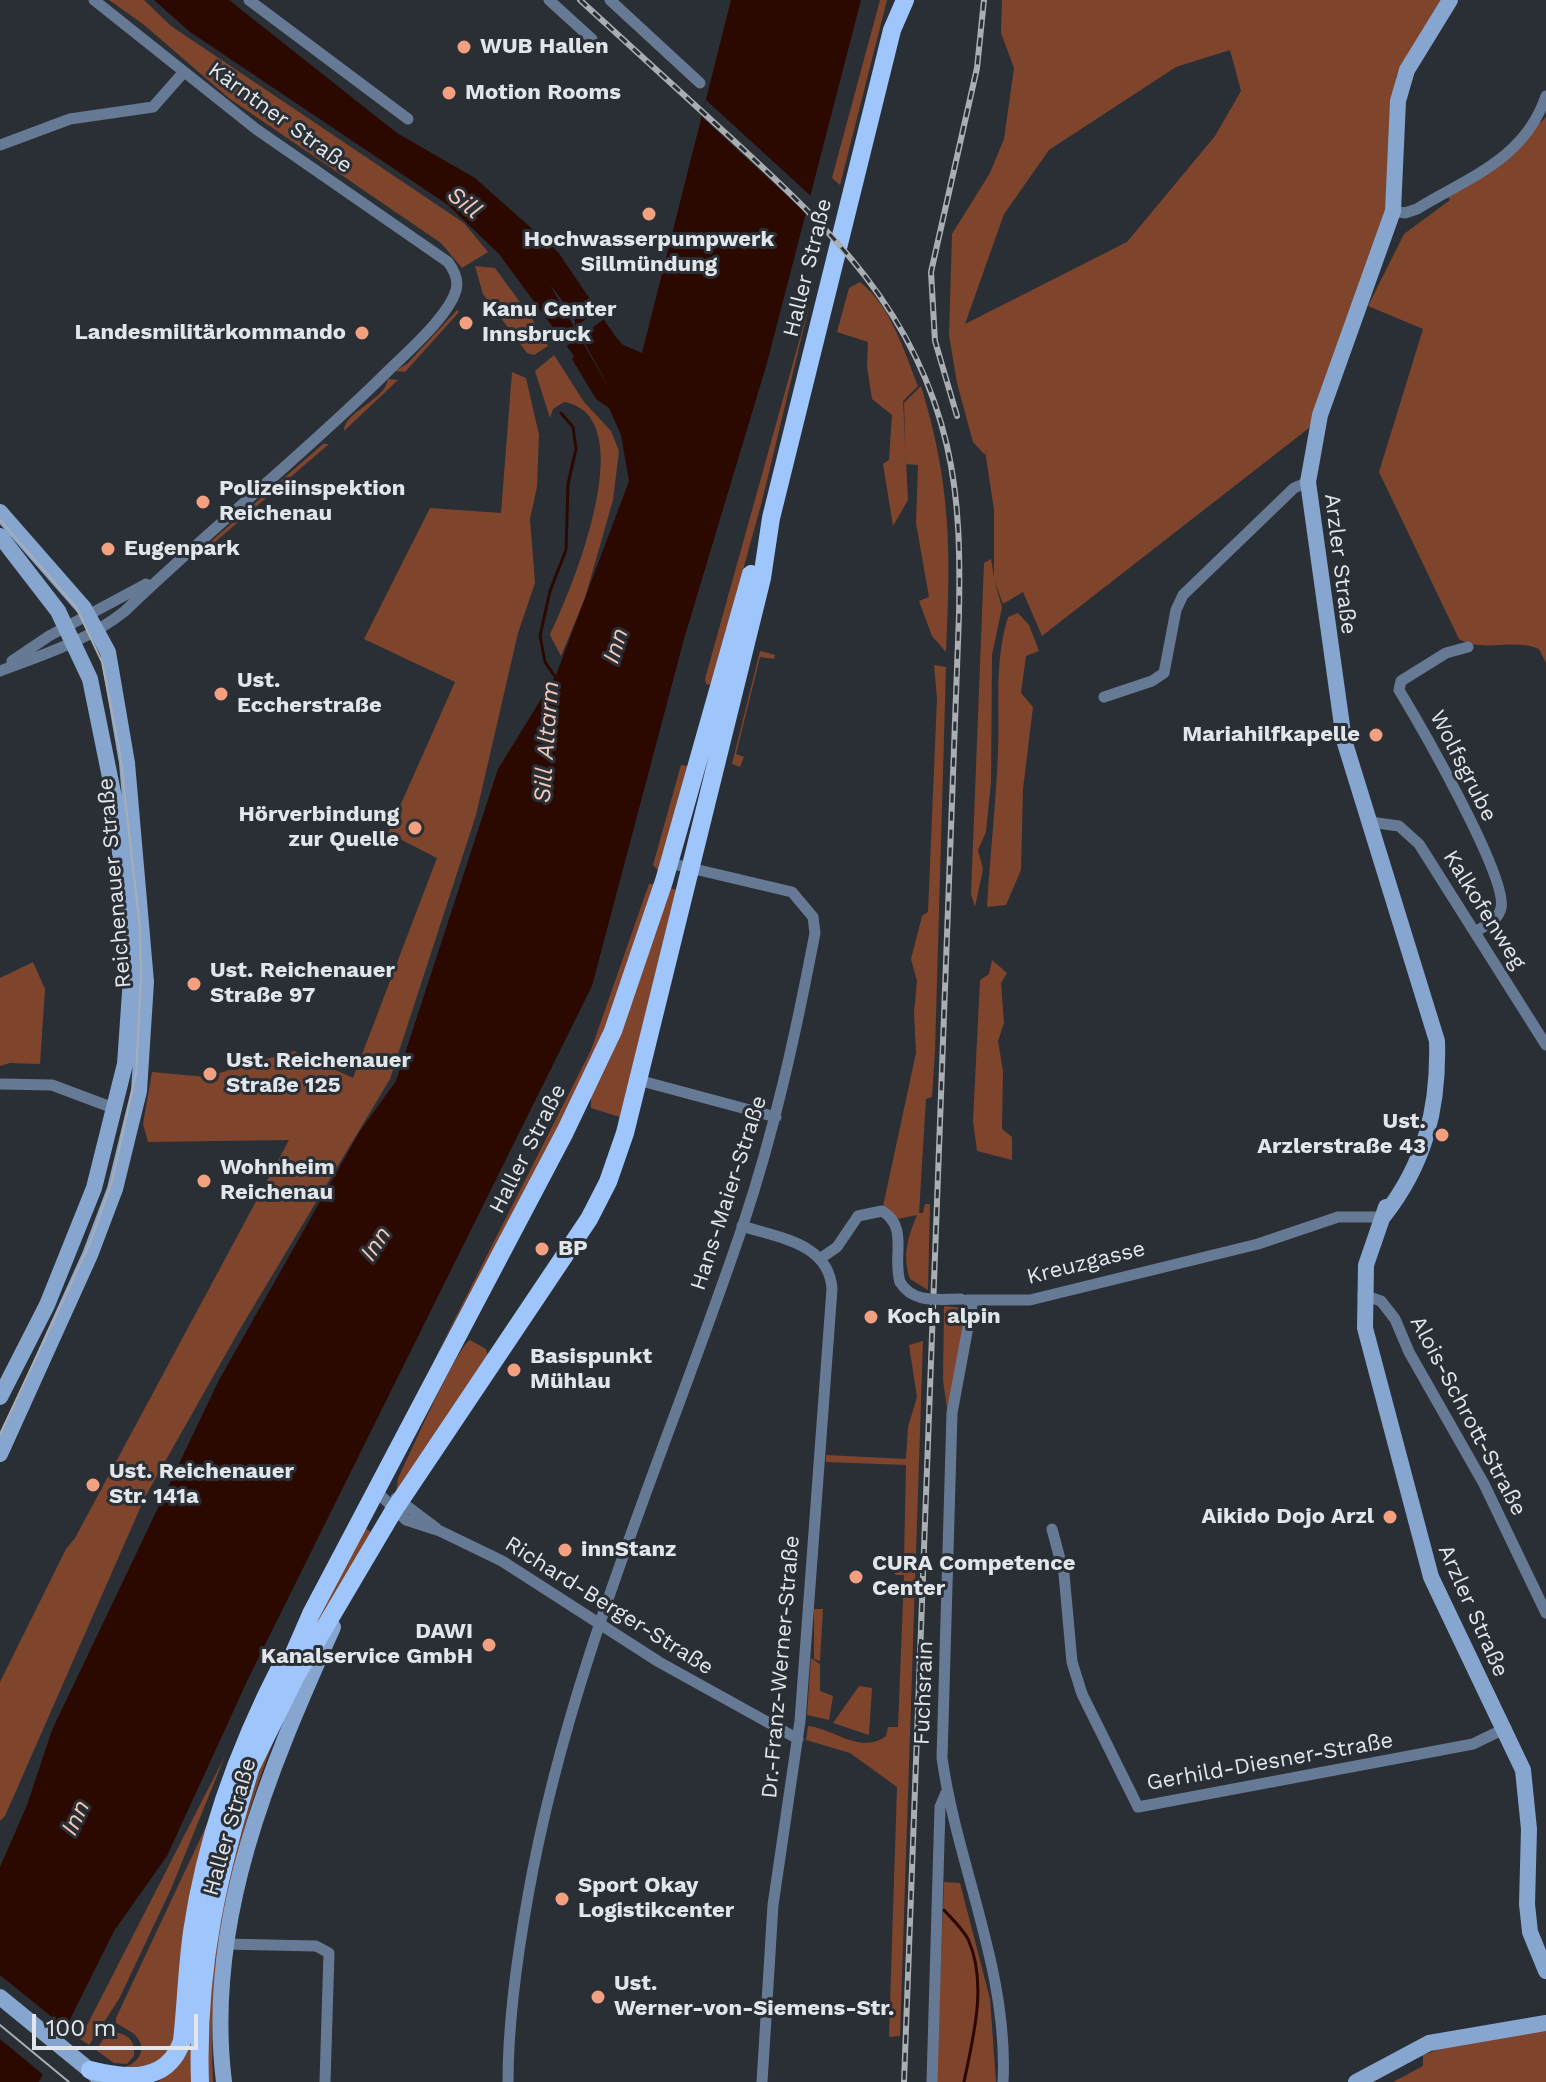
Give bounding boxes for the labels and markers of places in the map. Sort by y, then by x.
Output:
place label: WUB Hallen [480,34,609,60]
marker: WUB Hallen [455,38,473,56]
place label: Motion Rooms [465,80,621,106]
marker: Motion Rooms [440,84,458,102]
marker: Hochwasserpumpwerk Sillmündung [640,205,658,223]
place label: Hochwasserpumpwerk Sillmündung [524,227,774,278]
place label: Kanu Center Innsbruck [482,297,617,348]
marker: Kanu Center Innsbruck [457,314,475,332]
place label: Landesmilitärkommando [74,320,346,346]
marker: Landesmilitärkommando [353,324,371,342]
place label: Polizeiinspektion Reichenau [219,476,405,528]
marker: Polizeiinspektion Reichenau [194,493,212,511]
place label: Eugenpark [124,536,240,562]
marker: Eugenpark [99,540,117,558]
place label: Ust. Eccherstraße [237,668,382,720]
marker: Ust. Eccherstraße [212,685,230,703]
place label: Mariahilfkapelle [1182,722,1360,748]
marker: Mariahilfkapelle [1367,726,1385,744]
place label: Hörverbindung zur Quelle [239,802,399,854]
marker: Hörverbindung zur Quelle [406,819,424,837]
place label: Ust. Reichenauer Straße 97 [210,958,395,1010]
marker: Ust. Reichenauer Straße 97 [185,975,203,993]
place label: Ust. Reichenauer Straße 125 [226,1048,411,1100]
marker: Ust. Reichenauer Straße 125 [201,1065,219,1083]
place label: Ust. Arzlerstraße 43 [1257,1109,1426,1160]
marker: Ust. Arzlerstraße 43 [1433,1126,1451,1144]
place label: Wohnheim Reichenau [220,1155,335,1206]
marker: Wohnheim Reichenau [195,1172,213,1190]
place label: BP [558,1236,588,1262]
marker: BP [533,1240,551,1258]
place label: Koch alpin [887,1304,1001,1330]
marker: Koch alpin [862,1308,880,1326]
place label: Basispunkt Mühlau [530,1344,652,1396]
marker: Basispunkt Mühlau [505,1361,523,1379]
place label: Ust. Reichenauer Str. 141a [109,1459,294,1510]
marker: Ust. Reichenauer Str. 141a [84,1476,102,1494]
place label: Aikido Dojo Arzl [1202,1504,1374,1530]
marker: Aikido Dojo Arzl [1381,1508,1399,1526]
place label: innStanz [581,1537,676,1563]
marker: innStanz [556,1541,574,1559]
place label: CURA Competence Center [872,1551,1075,1602]
marker: CURA Competence Center [847,1568,865,1586]
place label: DAWI Kanalservice GmbH [261,1619,473,1670]
marker: DAWI Kanalservice GmbH [480,1636,498,1654]
place label: Sport Okay Logistikcenter [578,1873,734,1924]
marker: Sport Okay Logistikcenter [553,1890,571,1908]
place label: Ust. Werner-von-Siemens-Str. [614,1971,894,2022]
marker: Ust. Werner-von-Siemens-Str. [589,1988,607,2006]

